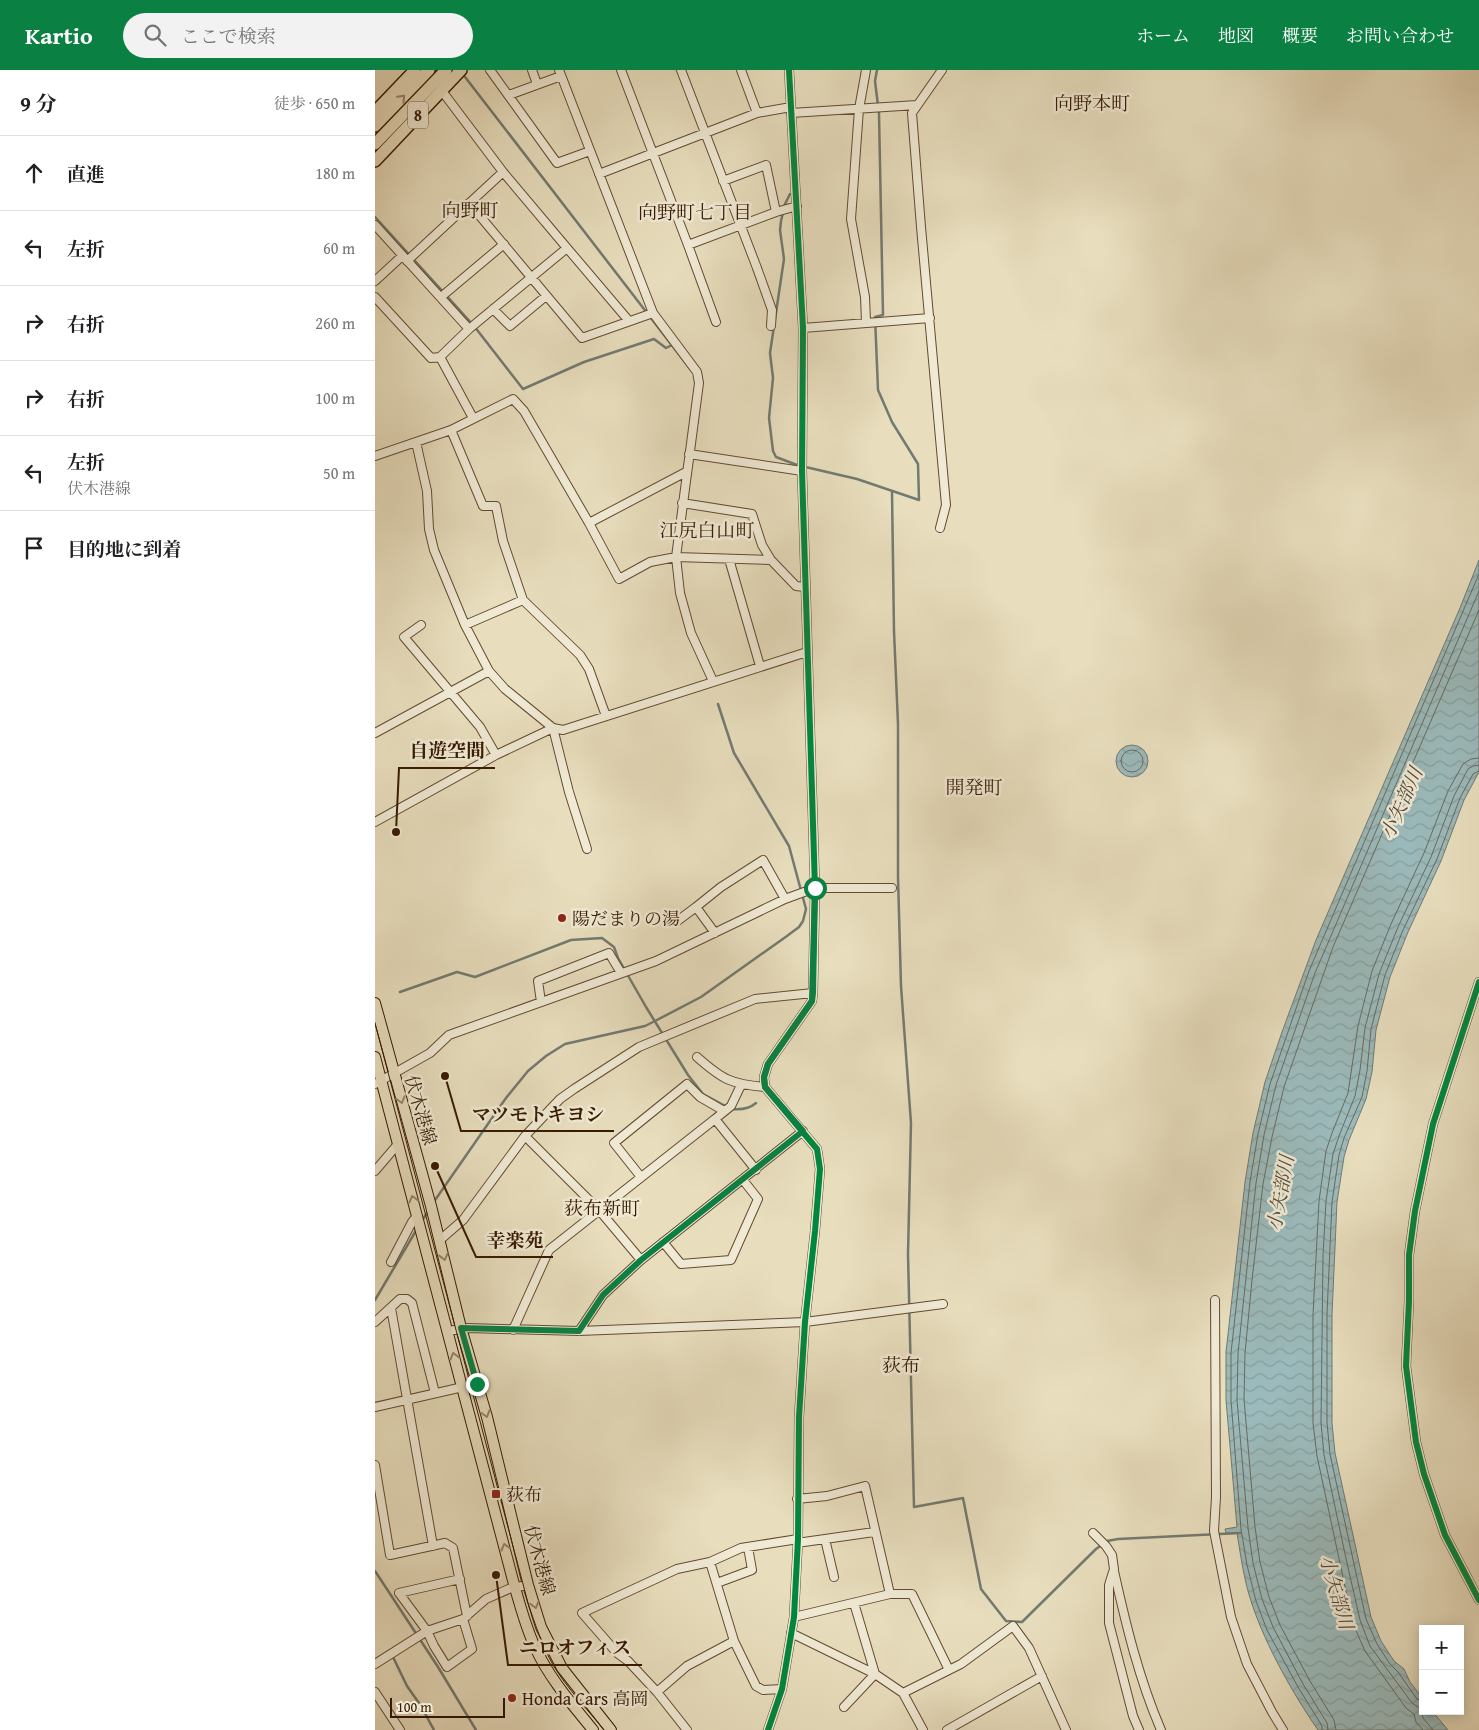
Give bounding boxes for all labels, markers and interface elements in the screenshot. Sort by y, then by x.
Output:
search box [123,13,473,58]
text: Kartio [25,18,93,53]
icon: search [141,21,169,49]
text: ここで検索 [181,22,276,50]
text: ホーム [1136,22,1190,49]
text: 地図 [1218,22,1254,49]
text: 概要 [1282,22,1318,49]
text: お問い合わせ [1346,22,1454,49]
text: 9 分 [20,88,57,119]
district label: 向野本町 [1054,89,1130,117]
text: 徒歩 · 650 m [274,91,355,115]
one-way arrow [396,95,405,104]
road number: 8 [408,102,428,128]
icon: ahead [20,159,48,187]
text: 直進 [67,160,105,188]
text: 180 m [315,161,355,185]
district label: 向野町 [441,196,499,224]
district label: 向野町七丁目 [638,198,752,226]
icon: left [20,234,48,262]
text: 左折 [67,235,105,263]
text: 60 m [323,236,355,260]
icon: right [20,309,48,337]
text: 右折 [67,310,105,338]
text: 260 m [315,311,355,335]
icon: right [20,384,48,412]
text: 右折 [67,385,105,413]
text: 100 m [315,386,355,410]
text: 左折 [67,448,105,476]
icon: left [20,459,48,487]
text: 50 m [323,461,355,485]
text: 伏木港線 [67,476,131,500]
district label: 江尻白山町 [659,516,755,544]
icon: arrive [20,534,48,562]
text: 目的地に到着 [67,535,181,563]
callout: 自遊空間 [399,734,495,768]
text: 自遊空間 [409,736,485,764]
water label: 小矢部川 [1373,761,1430,843]
district label: 開発町 [945,773,1003,801]
route start [804,877,827,900]
place label: 陽だまりの湯 [572,905,680,932]
marker: 陽だまりの湯 [556,912,568,924]
street label: 伏木港線 [398,1072,444,1148]
one-way arrow [396,1096,406,1104]
callout: マツモトキヨシ [461,1097,614,1131]
text: マツモトキヨシ [472,1100,604,1128]
water label: 小矢部川 [1260,1151,1301,1233]
district label: 荻布新町 [564,1194,640,1222]
one-way arrow [408,1195,418,1204]
callout: 幸楽苑 [476,1223,553,1257]
text: 幸楽苑 [486,1226,544,1254]
one-way arrow [438,1253,449,1262]
district label: 荻布 [882,1351,920,1379]
one-way arrow [450,1353,460,1361]
route end [466,1373,489,1396]
one-way arrow [481,1409,491,1418]
place label: 荻布 [506,1481,542,1508]
marker: 荻布 [490,1488,502,1500]
street label: 伏木港線 [518,1522,562,1598]
one-way arrow [500,1544,510,1552]
water label: 小矢部川 [1313,1552,1361,1634]
one-way arrow [529,1601,540,1610]
map controls [1419,1625,1464,1715]
button: + [1419,1625,1464,1670]
callout: ニロオフィス [508,1631,642,1665]
text: ニロオフィス [519,1633,631,1661]
button: − [1419,1670,1464,1715]
place label: Honda Cars 高岡 [522,1685,648,1712]
marker: Honda Cars 高岡 [506,1692,518,1704]
scale bar [390,1695,505,1718]
text: 100 m [397,1697,432,1717]

